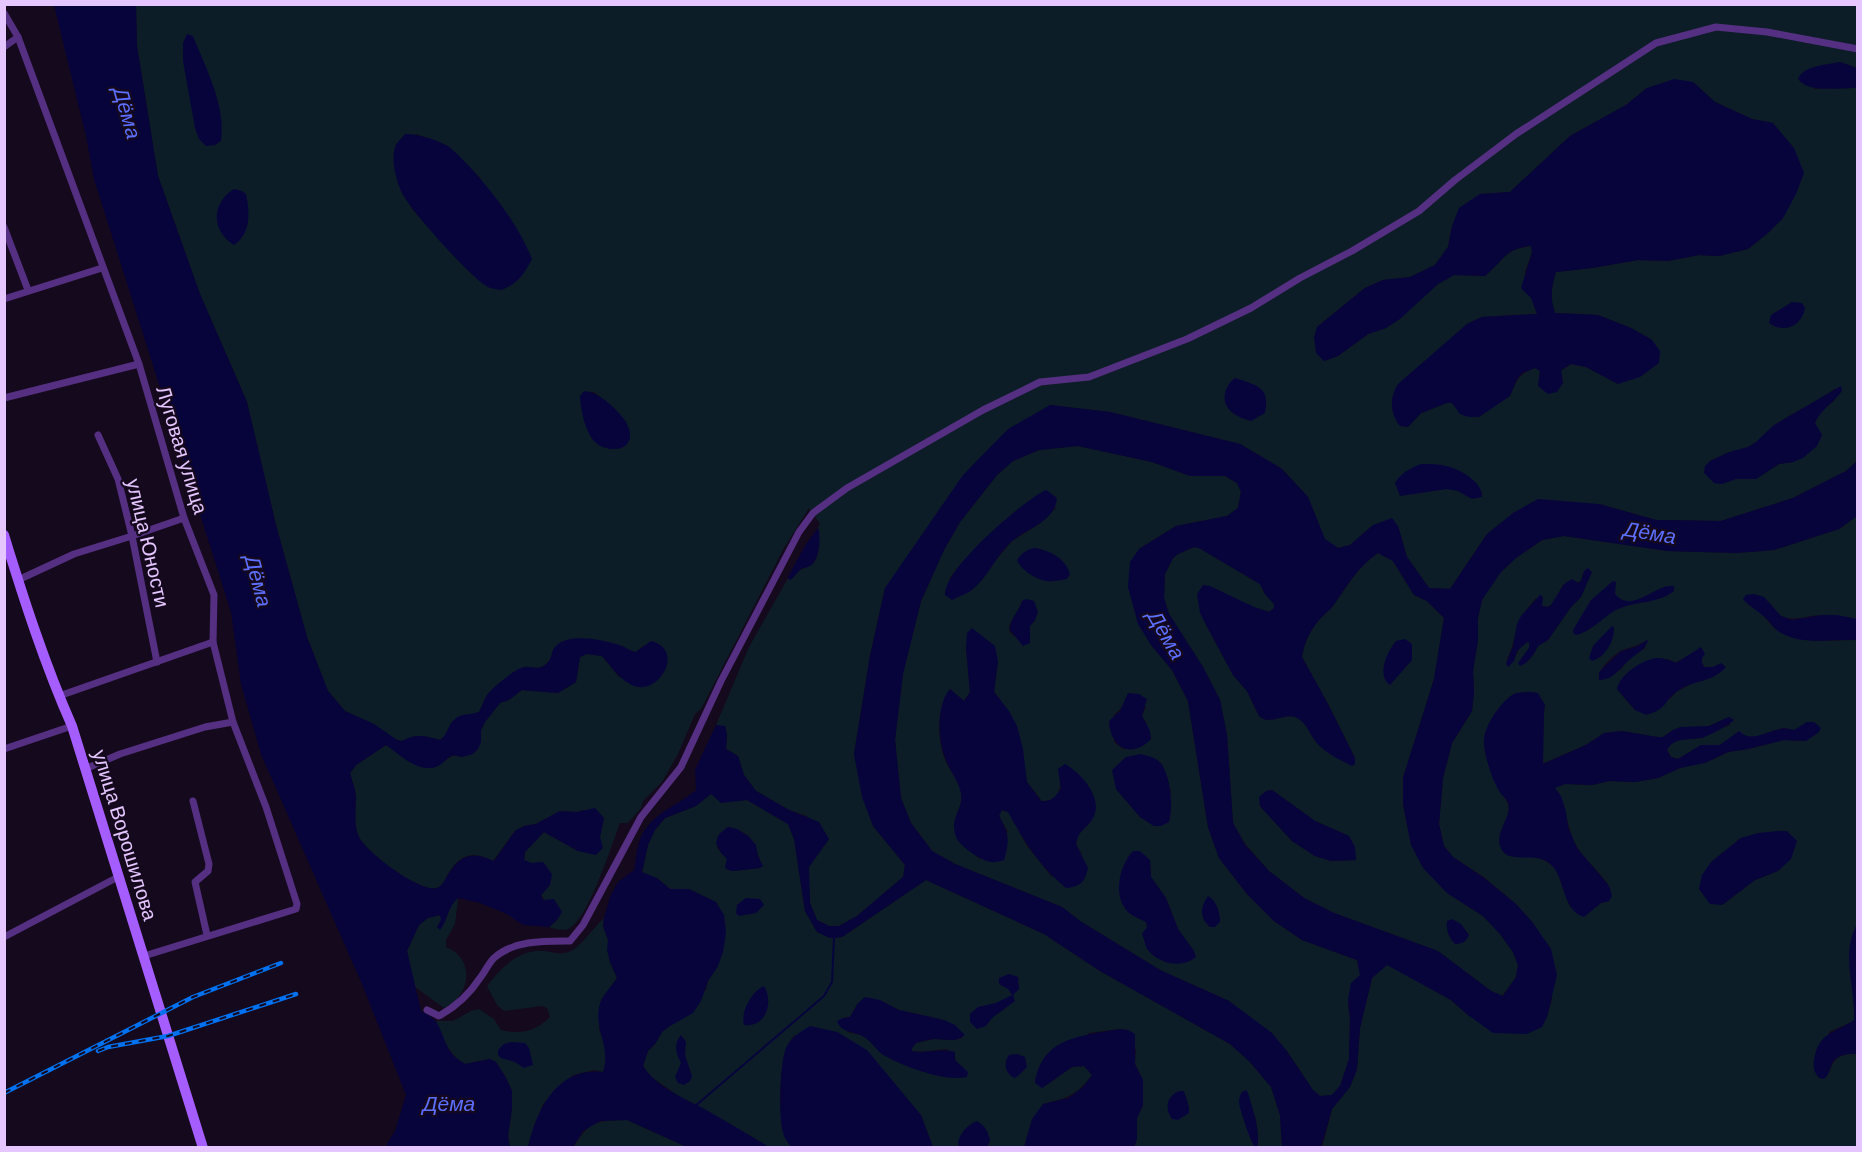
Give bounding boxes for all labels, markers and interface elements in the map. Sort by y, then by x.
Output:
water label: Дёма [109,82,148,141]
street label: Луговая улица [152,383,214,517]
street label: улица Юности [122,476,175,610]
water label: Дёма [1620,515,1678,548]
water label: Дёма [240,550,278,609]
water label: Дёма [1142,604,1191,663]
street label: улица Ворошилова [89,746,164,924]
water label: Дёма [421,1090,475,1115]

